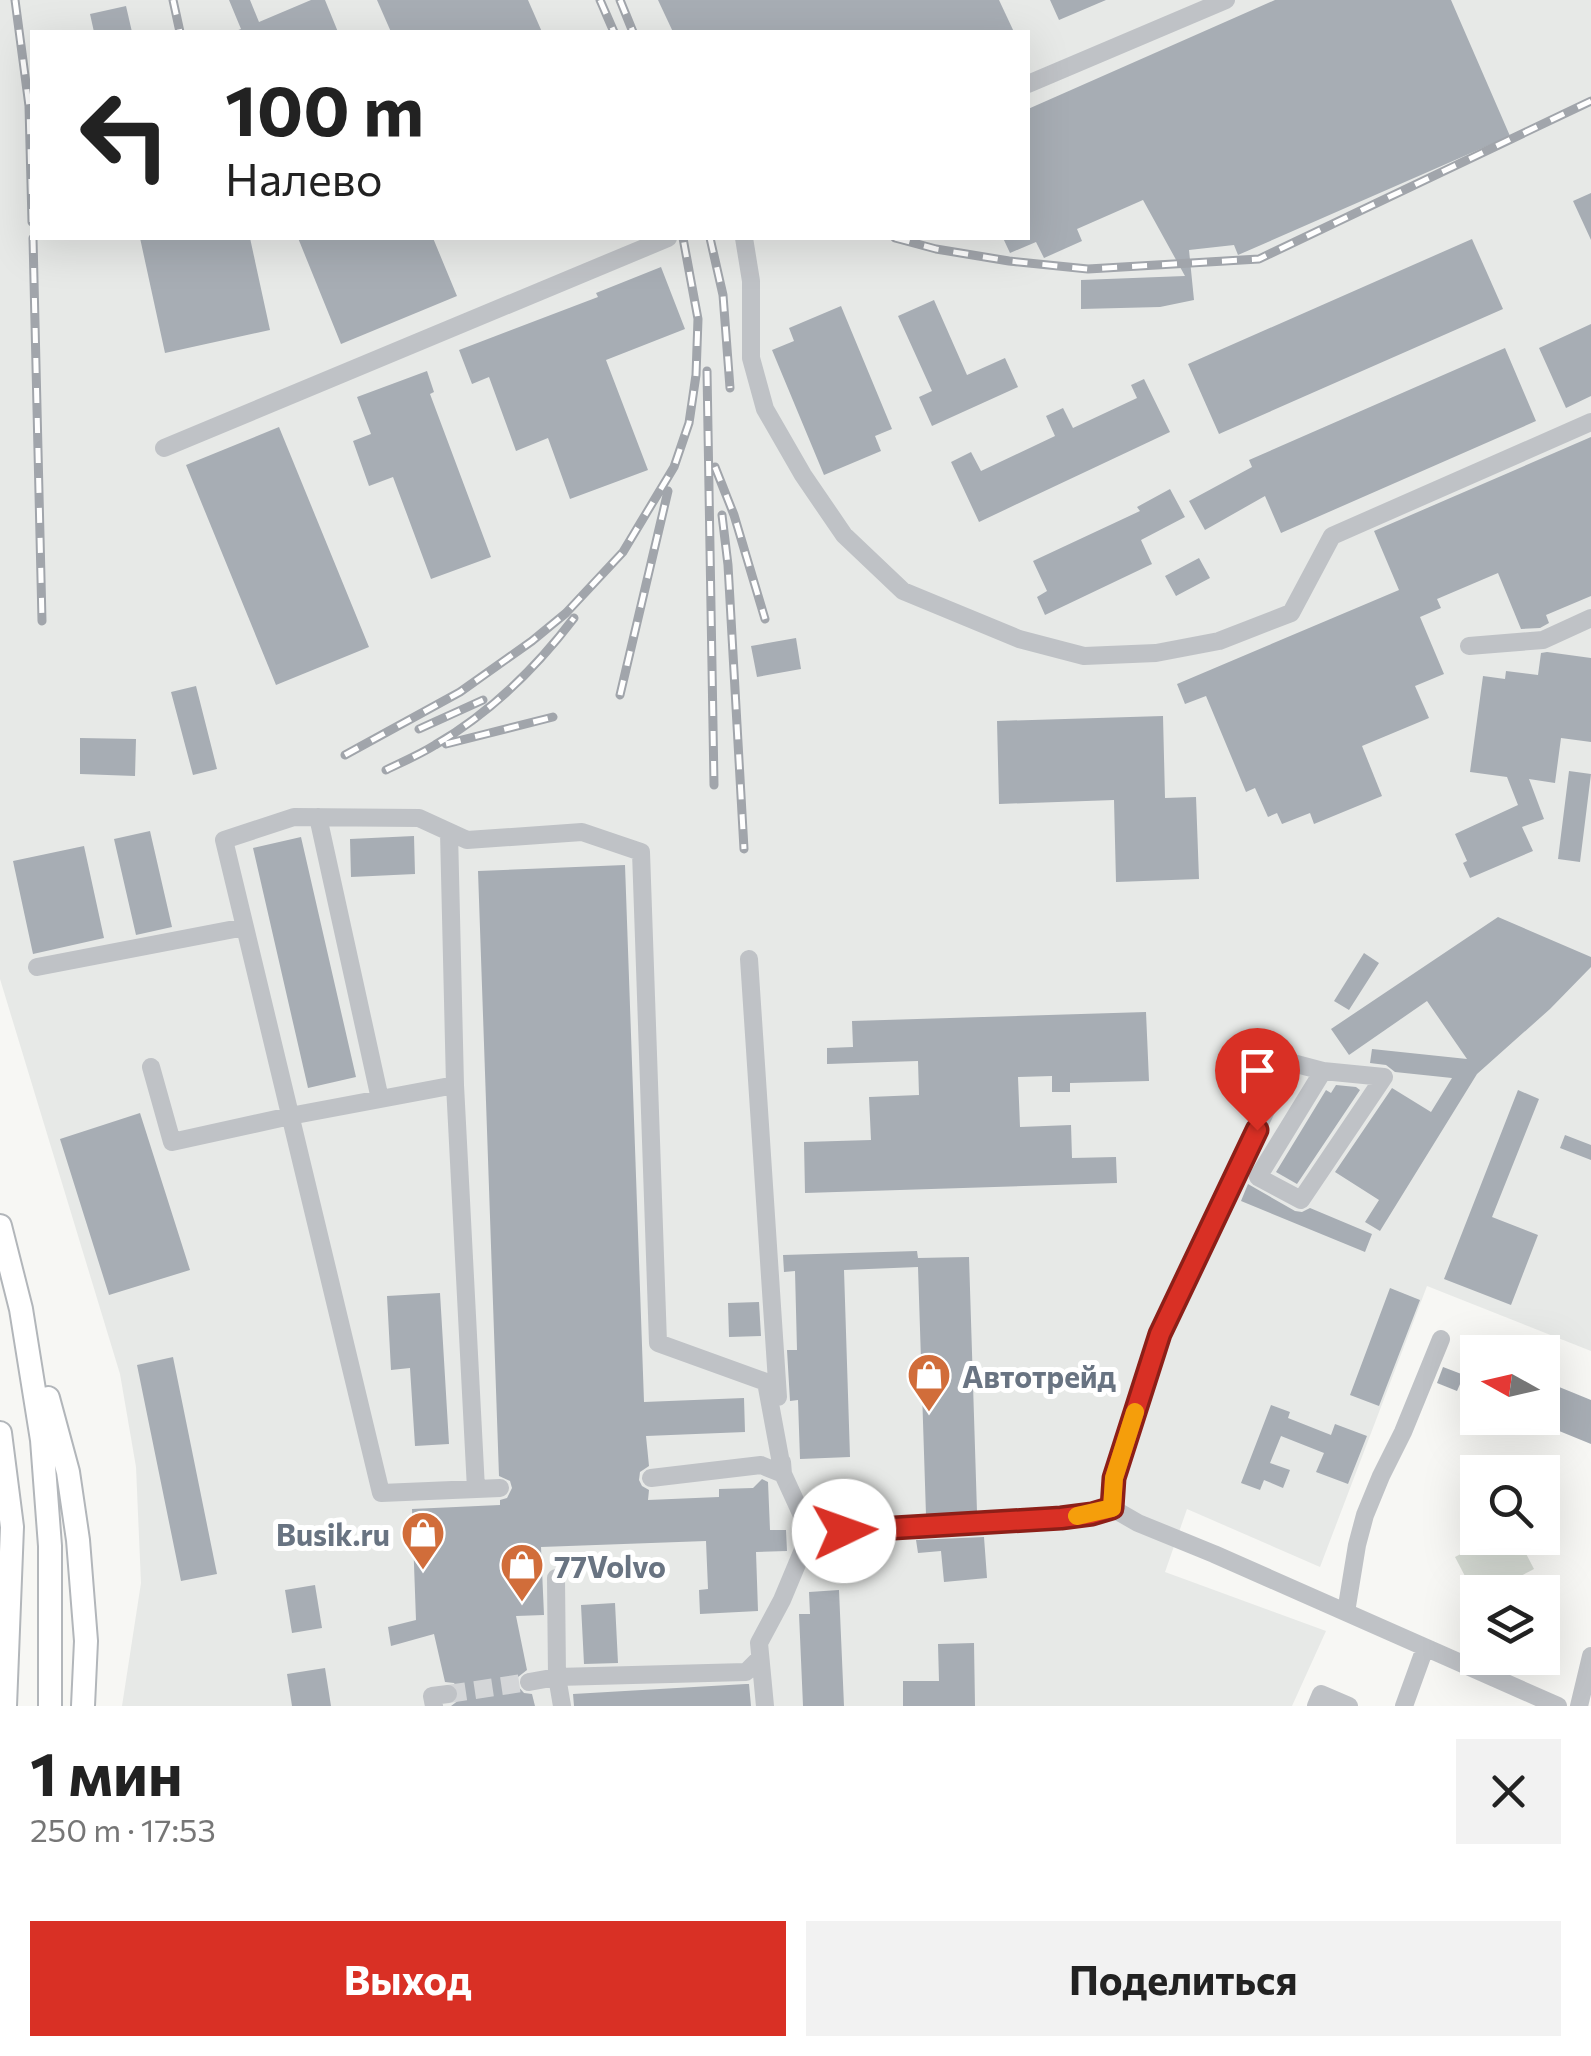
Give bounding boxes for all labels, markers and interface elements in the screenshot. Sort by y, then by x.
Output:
text: 100 m [225,65,424,150]
icon: left [60,70,190,200]
text: Налево [225,150,383,205]
pin [1215,1028,1300,1131]
icon: arrive [1230,1043,1285,1098]
north arrow [1460,1335,1560,1435]
map controls [1460,1335,1560,1675]
shop icon: Автотрейд [906,1352,952,1413]
place label: Автотрейд [962,1357,1117,1394]
button: search [1460,1455,1560,1555]
position arrow [792,1479,896,1583]
shop icon: Busik.ru [400,1510,446,1571]
place label: Busik.ru [276,1515,390,1552]
shop icon: 77Volvo [499,1542,545,1603]
place label: 77Volvo [554,1547,666,1584]
button: layers [1460,1575,1560,1675]
text: 1 мин [30,1735,183,1808]
button: close [1456,1739,1561,1844]
text: 250 m · 17:53 [30,1809,216,1849]
button: Выход [30,1921,786,2036]
button: Поделиться [806,1921,1561,2036]

